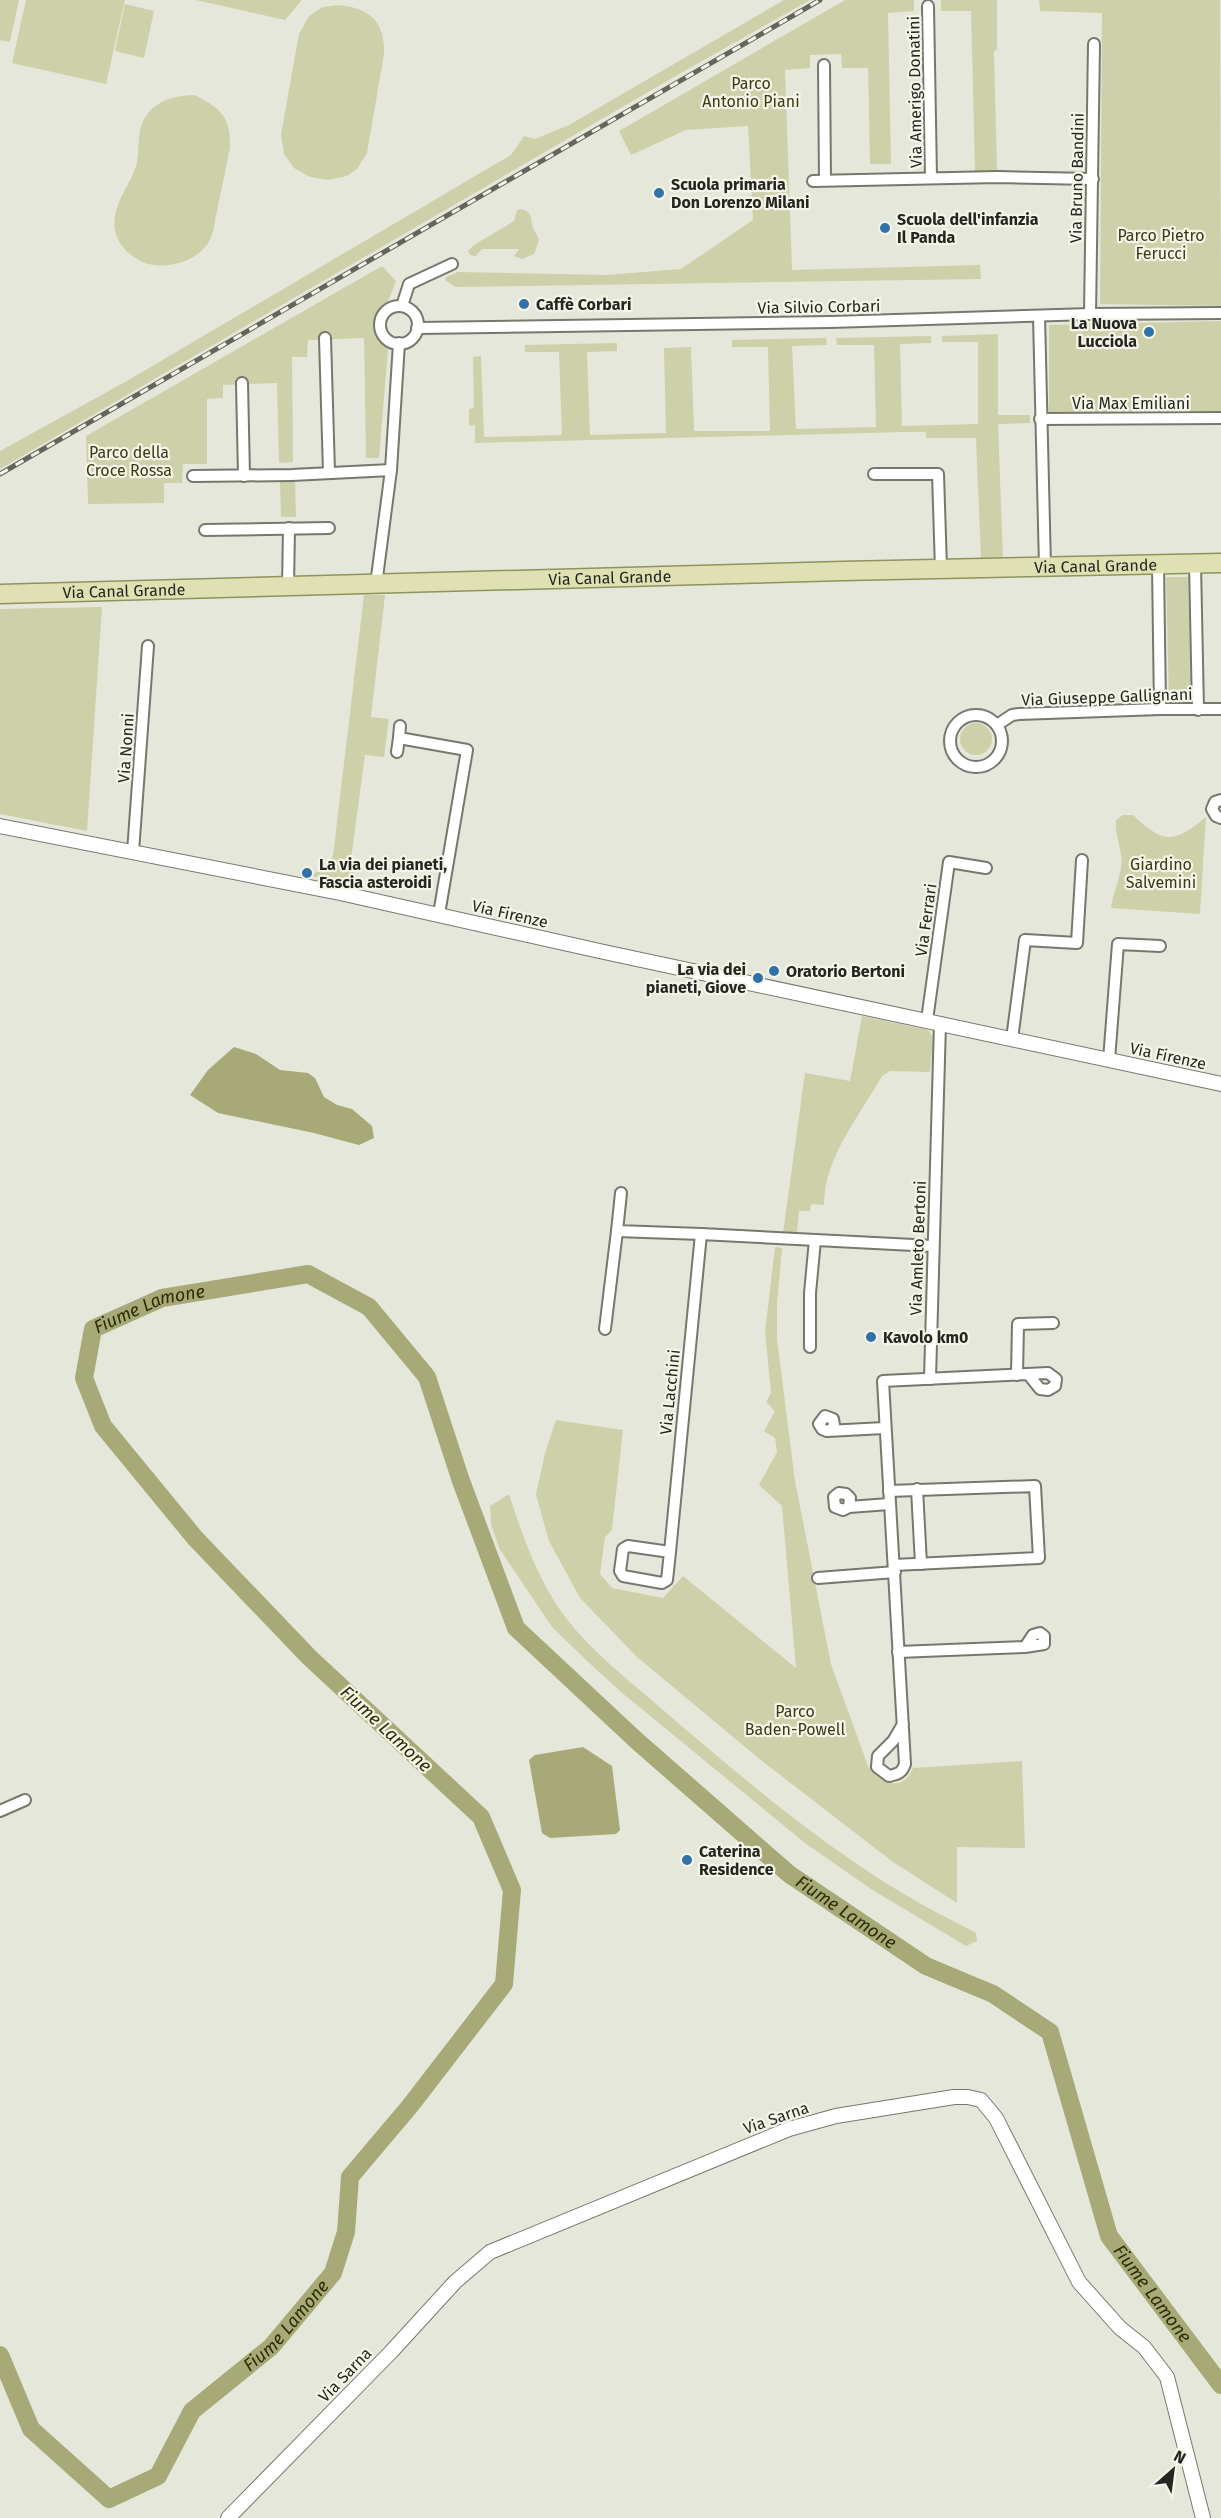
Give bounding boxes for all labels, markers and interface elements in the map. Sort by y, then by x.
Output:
street label: Via Amerigo Donatini [904,16,926,168]
park label: Parco Antonio Piani [702,74,800,111]
street label: Via Bruno Bandini [1066,113,1088,243]
place label: Scuola primaria Don Lorenzo Milani [671,175,810,212]
marker: Scuola primaria Don Lorenzo Milani [652,186,666,200]
place label: Scuola dell'infanzia Il Panda [897,210,1039,247]
marker: Scuola dell'infanzia Il Panda [878,221,892,235]
park label: Parco Pietro Ferucci [1117,226,1205,263]
place label: Caffè Corbari [536,295,631,314]
street label: Via Silvio Corbari [757,296,881,318]
marker: Caffè Corbari [517,297,531,311]
place label: La Nuova Lucciola [1071,314,1137,351]
marker: La Nuova Lucciola [1142,325,1156,339]
street label: Via Max Emiliani [1072,394,1190,413]
park label: Parco della Croce Rossa [86,443,172,480]
street label: Via Canal Grande [1034,555,1157,576]
street label: Via Canal Grande [548,566,671,589]
street label: Via Canal Grande [62,579,186,602]
street label: Via Giuseppe Gallignani [1021,685,1193,709]
street label: Via Nonni [114,712,138,784]
place label: La via dei pianeti, Fascia asteroidi [319,855,447,892]
park label: Giardino Salvemini [1126,855,1196,892]
marker: La via dei pianeti, Fascia asteroidi [300,866,314,880]
street label: Via Ferrari [911,882,941,958]
street label: Via Firenze [470,896,550,932]
place label: La via dei pianeti, Giove [646,960,746,997]
place label: Oratorio Bertoni [786,962,905,981]
marker: Oratorio Bertoni [767,964,781,978]
marker: La via dei pianeti, Giove [751,971,765,985]
street label: Via Firenze [1128,1039,1208,1073]
street label: Via Amleto Bertoni [906,1180,930,1316]
water label: Fiume Lamone [90,1280,206,1338]
place label: Kavolo km0 [883,1328,968,1347]
marker: Kavolo km0 [864,1330,878,1344]
street label: Via Lacchini [656,1348,684,1436]
water label: Fiume Lamone [336,1681,436,1777]
park label: Parco Baden-Powell [745,1702,845,1739]
place label: Caterina Residence [699,1842,774,1879]
marker: Caterina Residence [680,1853,694,1867]
water label: Fiume Lamone [791,1871,901,1954]
street label: Via Sarna [741,2098,811,2138]
water label: Fiume Lamone [1108,2240,1196,2347]
water label: Fiume Lamone [239,2275,334,2376]
street label: Via Sarna [315,2344,375,2406]
north arrow [1143,2440,1203,2500]
text: N [1171,2446,1189,2468]

